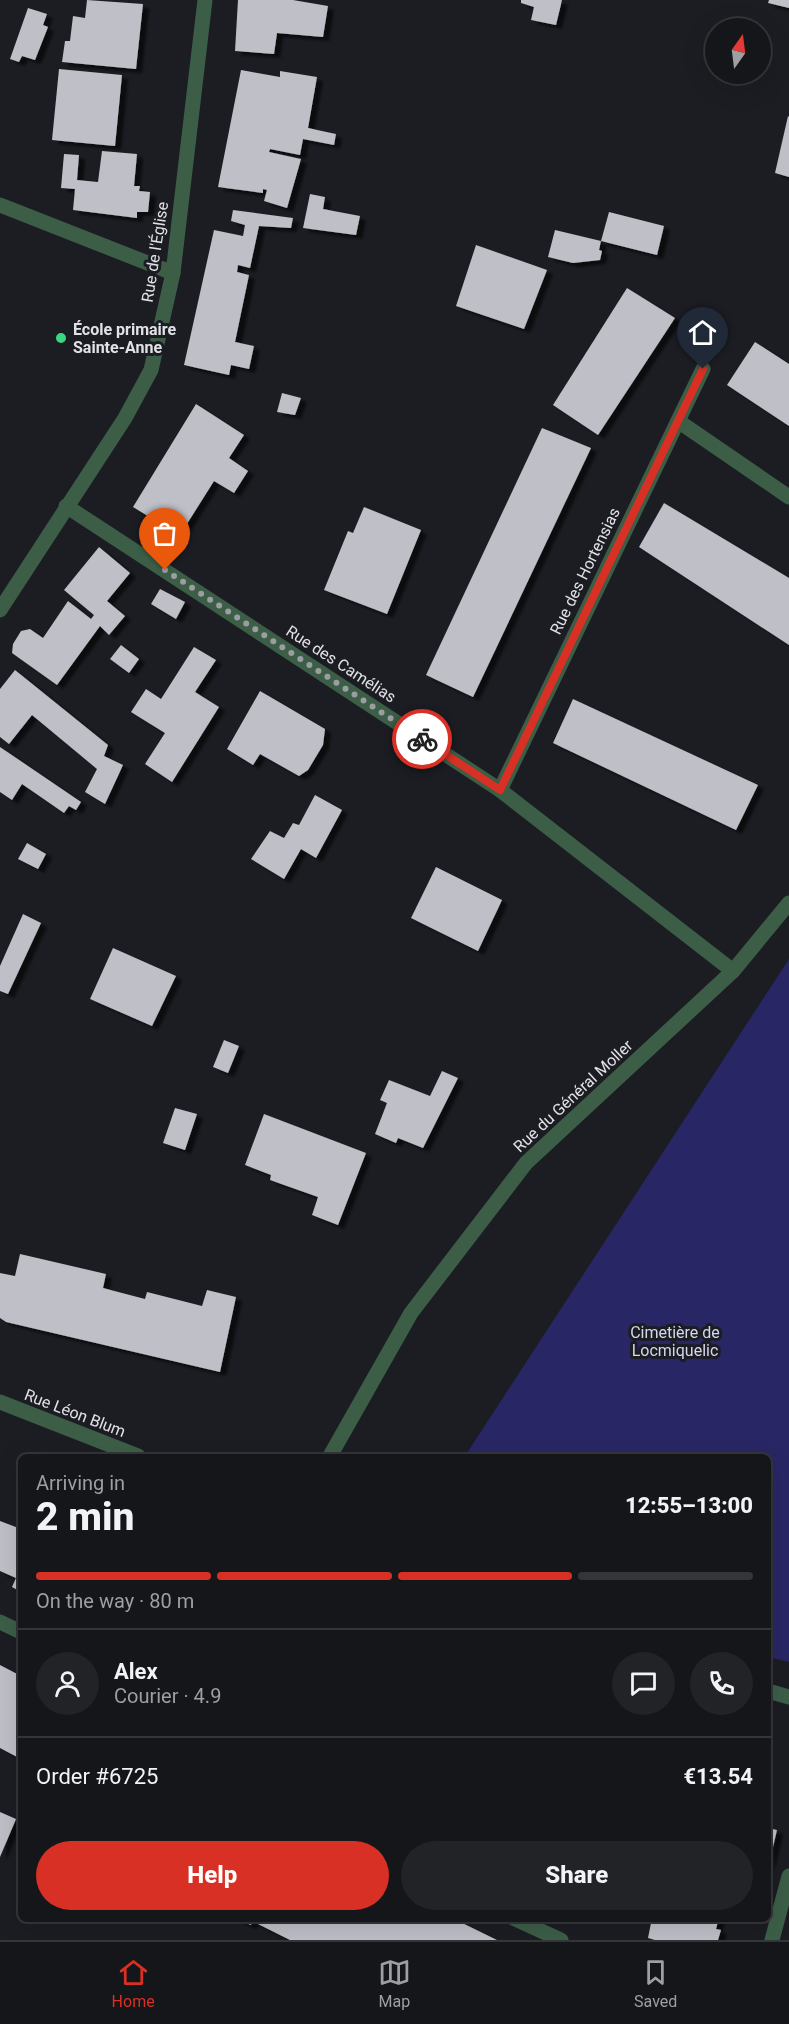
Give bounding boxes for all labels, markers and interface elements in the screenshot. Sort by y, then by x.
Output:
north arrow [705,18,771,84]
map controls [705,18,771,84]
street label: Rue de l'Église [138,200,172,304]
pin [677,307,728,369]
icon: home [686,316,719,349]
place label: École primaire Sainte-Anne [73,320,177,357]
marker: École primaire Sainte-Anne [54,331,68,345]
street label: Rue des Hortensias [546,504,624,638]
pin [139,508,190,570]
icon: bag [148,517,181,550]
street label: Rue des Camélias [282,621,400,707]
courier [392,709,452,769]
icon: bike [406,723,439,756]
street label: Rue du Général Moller [509,1035,637,1156]
park label: Cimetière de Locmiquelic [630,1323,720,1360]
street label: Rue Léon Blum [22,1385,128,1441]
text: Arriving in [36,1471,125,1495]
text: 12:55–13:00 [625,1493,753,1518]
text: 2 min [36,1494,134,1540]
text: On the way · 80 m [36,1589,194,1613]
button: person [36,1652,99,1715]
button: chat [612,1652,675,1715]
button: phone [690,1652,753,1715]
text: Alex [114,1659,158,1684]
text: Courier · 4.9 [114,1684,221,1708]
text: Order #6725 [36,1764,158,1789]
text: €13.54 [684,1764,753,1789]
button: Help [36,1841,389,1910]
button: Share [401,1841,753,1910]
tab: Home [112,1956,155,2011]
tab: Map [378,1956,411,2011]
tab: Saved [634,1956,677,2011]

